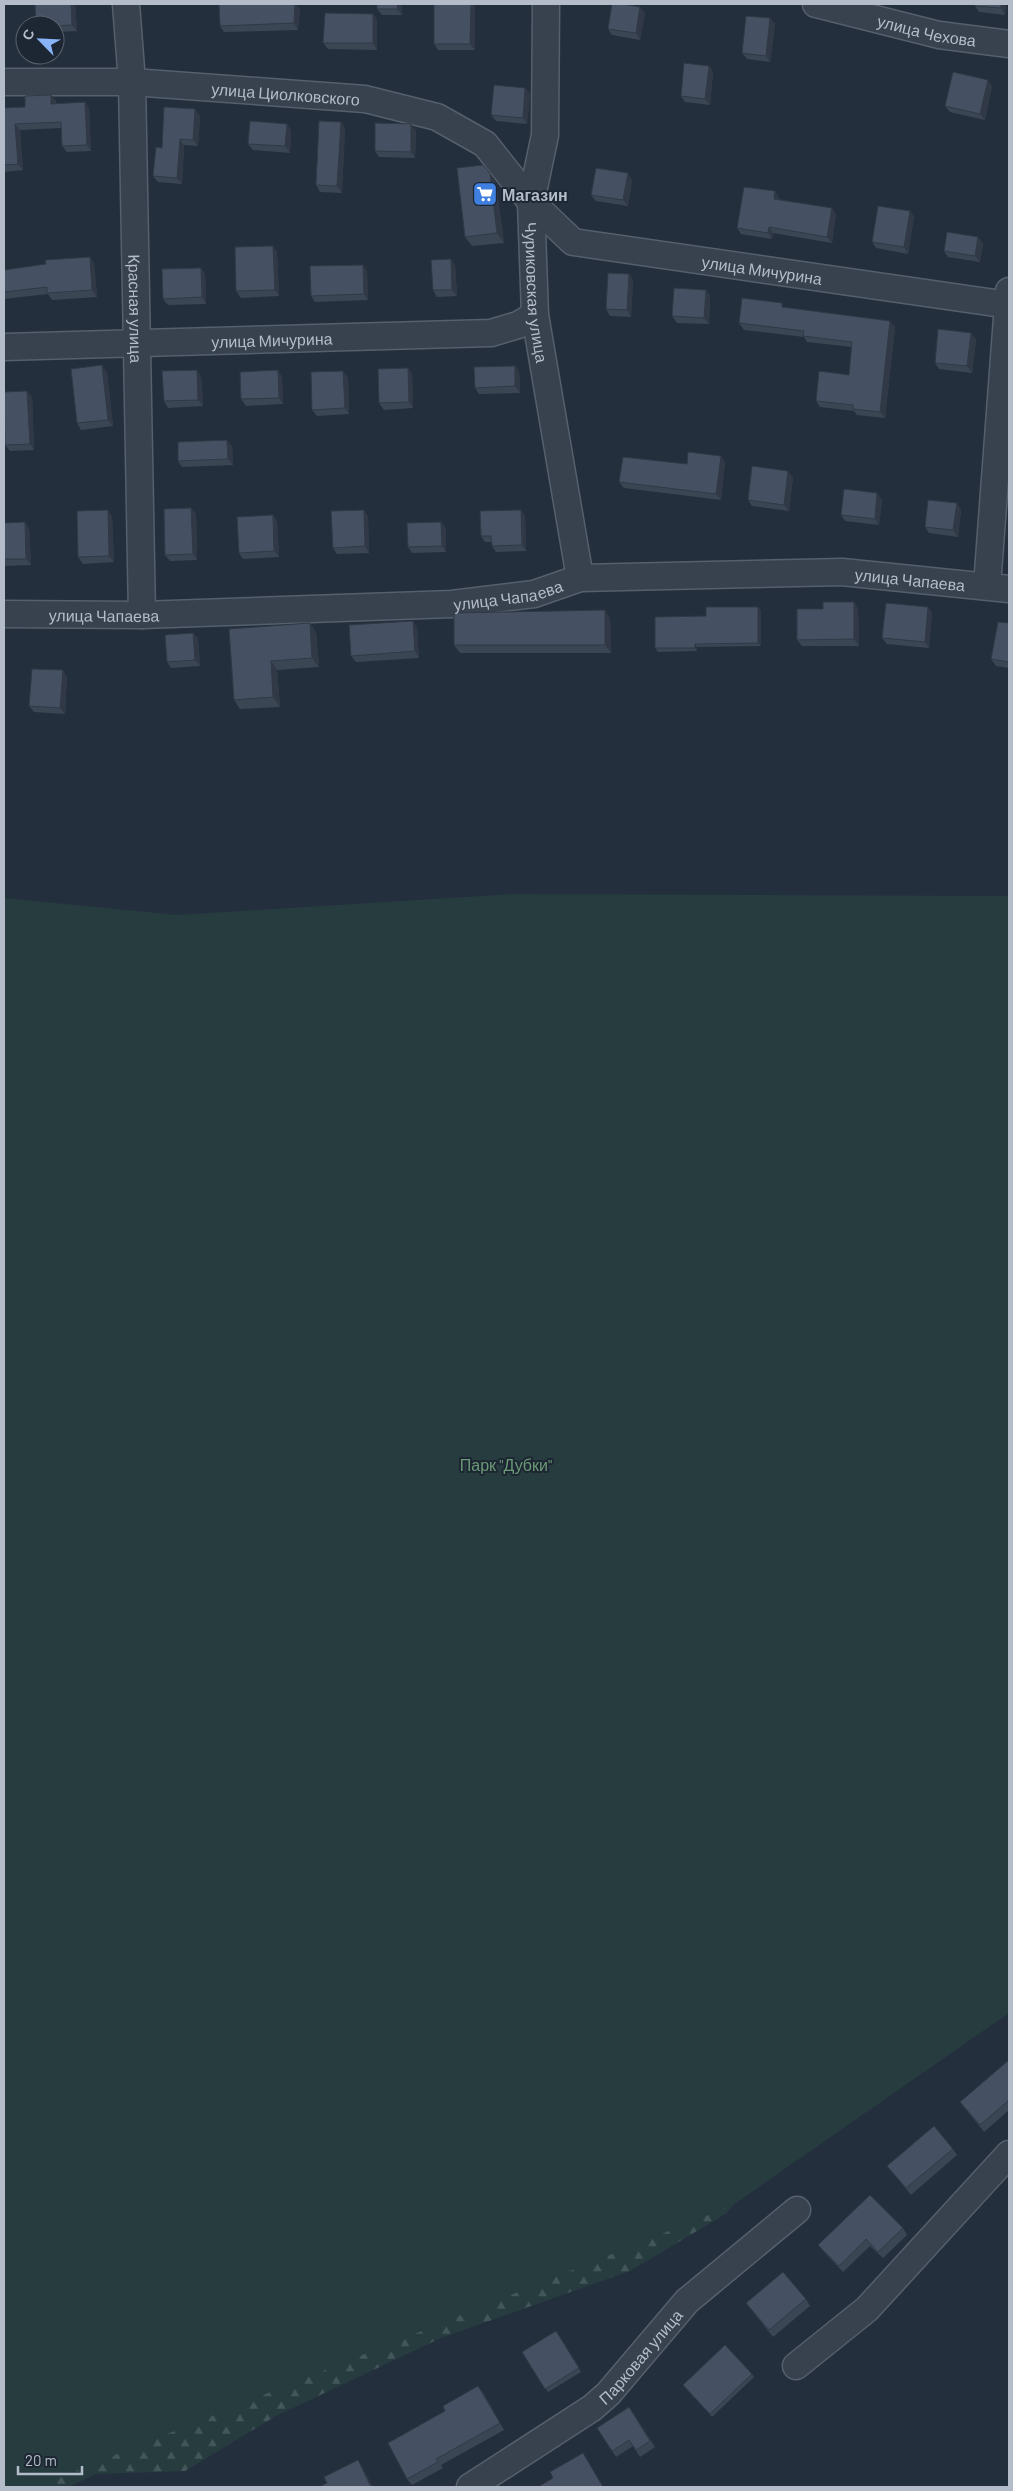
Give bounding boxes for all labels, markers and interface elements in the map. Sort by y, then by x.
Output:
street label: улица Чехова [876,10,977,49]
north arrow [15,15,65,65]
text: С [18,26,37,43]
street label: улица Циолковского [211,78,361,108]
supermarket icon: Магазин [472,181,498,207]
place label: Магазин [502,185,568,204]
street label: Чуриковская улица [522,222,552,364]
street label: улица Мичурина [701,251,824,287]
street label: Красная улица [126,254,147,363]
street label: улица Мичурина [211,328,333,351]
street label: улица Чапаева [854,564,966,594]
street label: улица Чапаева [452,575,565,613]
street label: улица Чапаева [49,605,160,625]
park label: Парк "Дубки" [460,1455,552,1474]
street label: Парковая улица [594,2305,686,2408]
scale bar [18,2444,81,2476]
text: 20 m [25,2451,57,2469]

